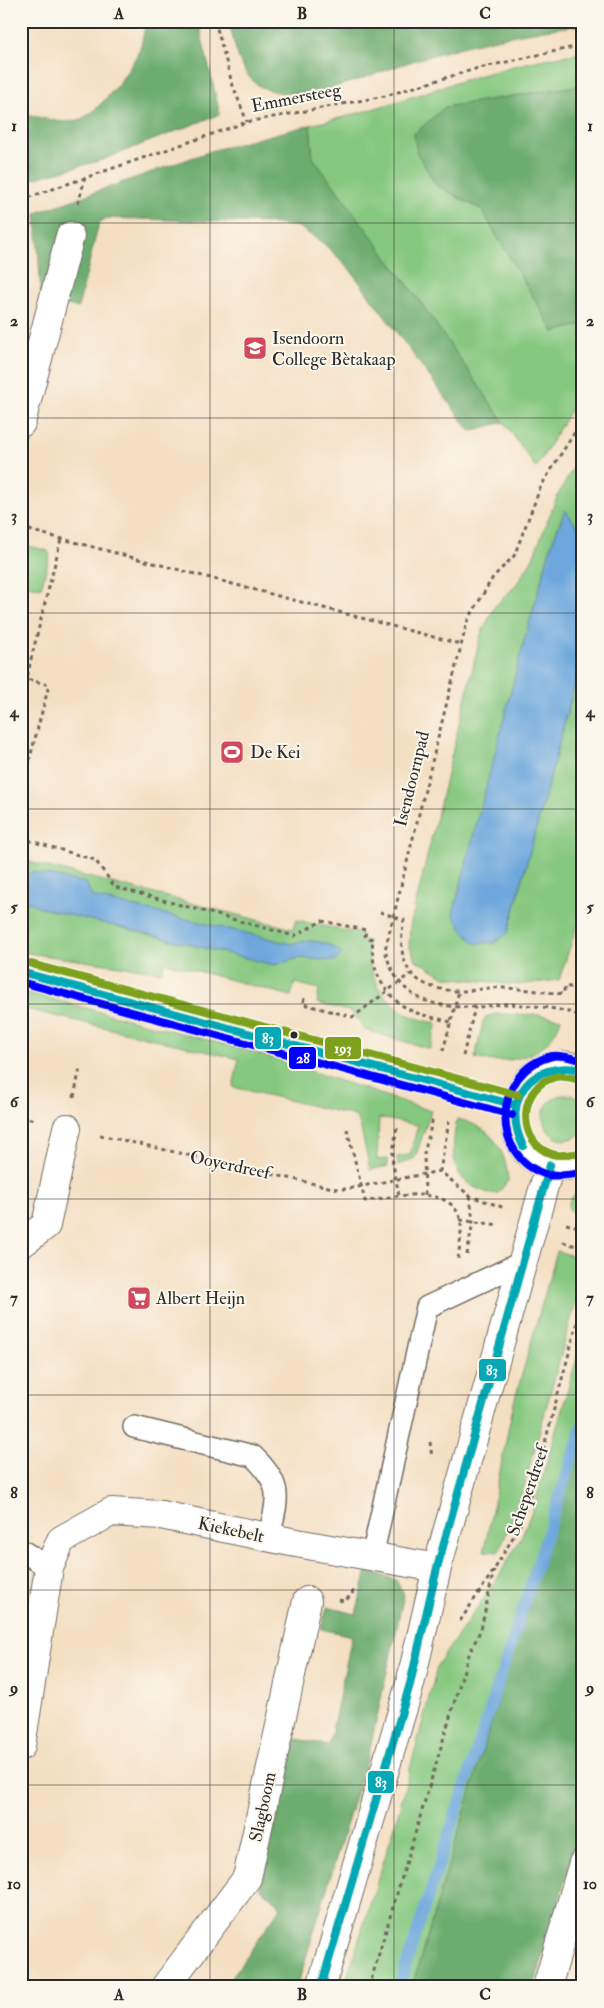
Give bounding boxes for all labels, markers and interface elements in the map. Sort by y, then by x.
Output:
text: A [113,4,125,24]
text: B [297,4,307,24]
text: C [479,4,491,24]
street label: Emmersteeg [249,78,344,118]
text: 1 [11,116,17,136]
text: 1 [587,116,593,136]
text: 2 [10,311,18,331]
text: 2 [586,311,594,331]
place label: Isendoorn College Bètakaap [272,327,396,371]
school or university icon: Isendoorn College Bètakaap [242,335,268,361]
text: 3 [11,506,17,526]
text: 3 [587,506,593,526]
text: 4 [9,702,20,722]
text: 4 [585,702,596,722]
street label: Isendoornpad [389,729,435,829]
sports icon: De Kei [219,739,245,765]
place label: De Kei [250,741,301,764]
text: 5 [10,897,18,917]
text: 5 [586,897,594,917]
line badge: 83 [254,1026,282,1050]
text: 83 [262,1030,274,1047]
unlabelled marker [289,1030,299,1040]
line badge: 193 [324,1036,362,1060]
text: 193 [334,1040,352,1057]
line badge: 28 [288,1046,317,1070]
text: 28 [296,1050,310,1067]
text: 6 [10,1092,20,1112]
text: 6 [586,1092,596,1112]
street label: Ooyerdreef [188,1145,275,1185]
supermarket icon: Albert Heijn [126,1285,152,1311]
place label: Albert Heijn [155,1287,245,1310]
text: 7 [10,1288,18,1308]
text: 7 [586,1288,594,1308]
line badge: 83 [478,1358,507,1382]
text: 83 [486,1362,498,1379]
street label: Scheperdreef [502,1440,555,1539]
text: 8 [10,1483,18,1503]
text: 8 [586,1483,594,1503]
street label: Kiekebelt [196,1512,266,1548]
text: 9 [8,1678,18,1698]
text: 9 [584,1678,594,1698]
street label: Slagboom [244,1770,282,1844]
line badge: 83 [367,1770,395,1794]
text: 83 [375,1774,387,1791]
text: 10 [7,1874,21,1894]
text: 10 [583,1874,597,1894]
text: A [113,1985,125,2005]
text: B [297,1985,307,2005]
text: C [479,1985,491,2005]

